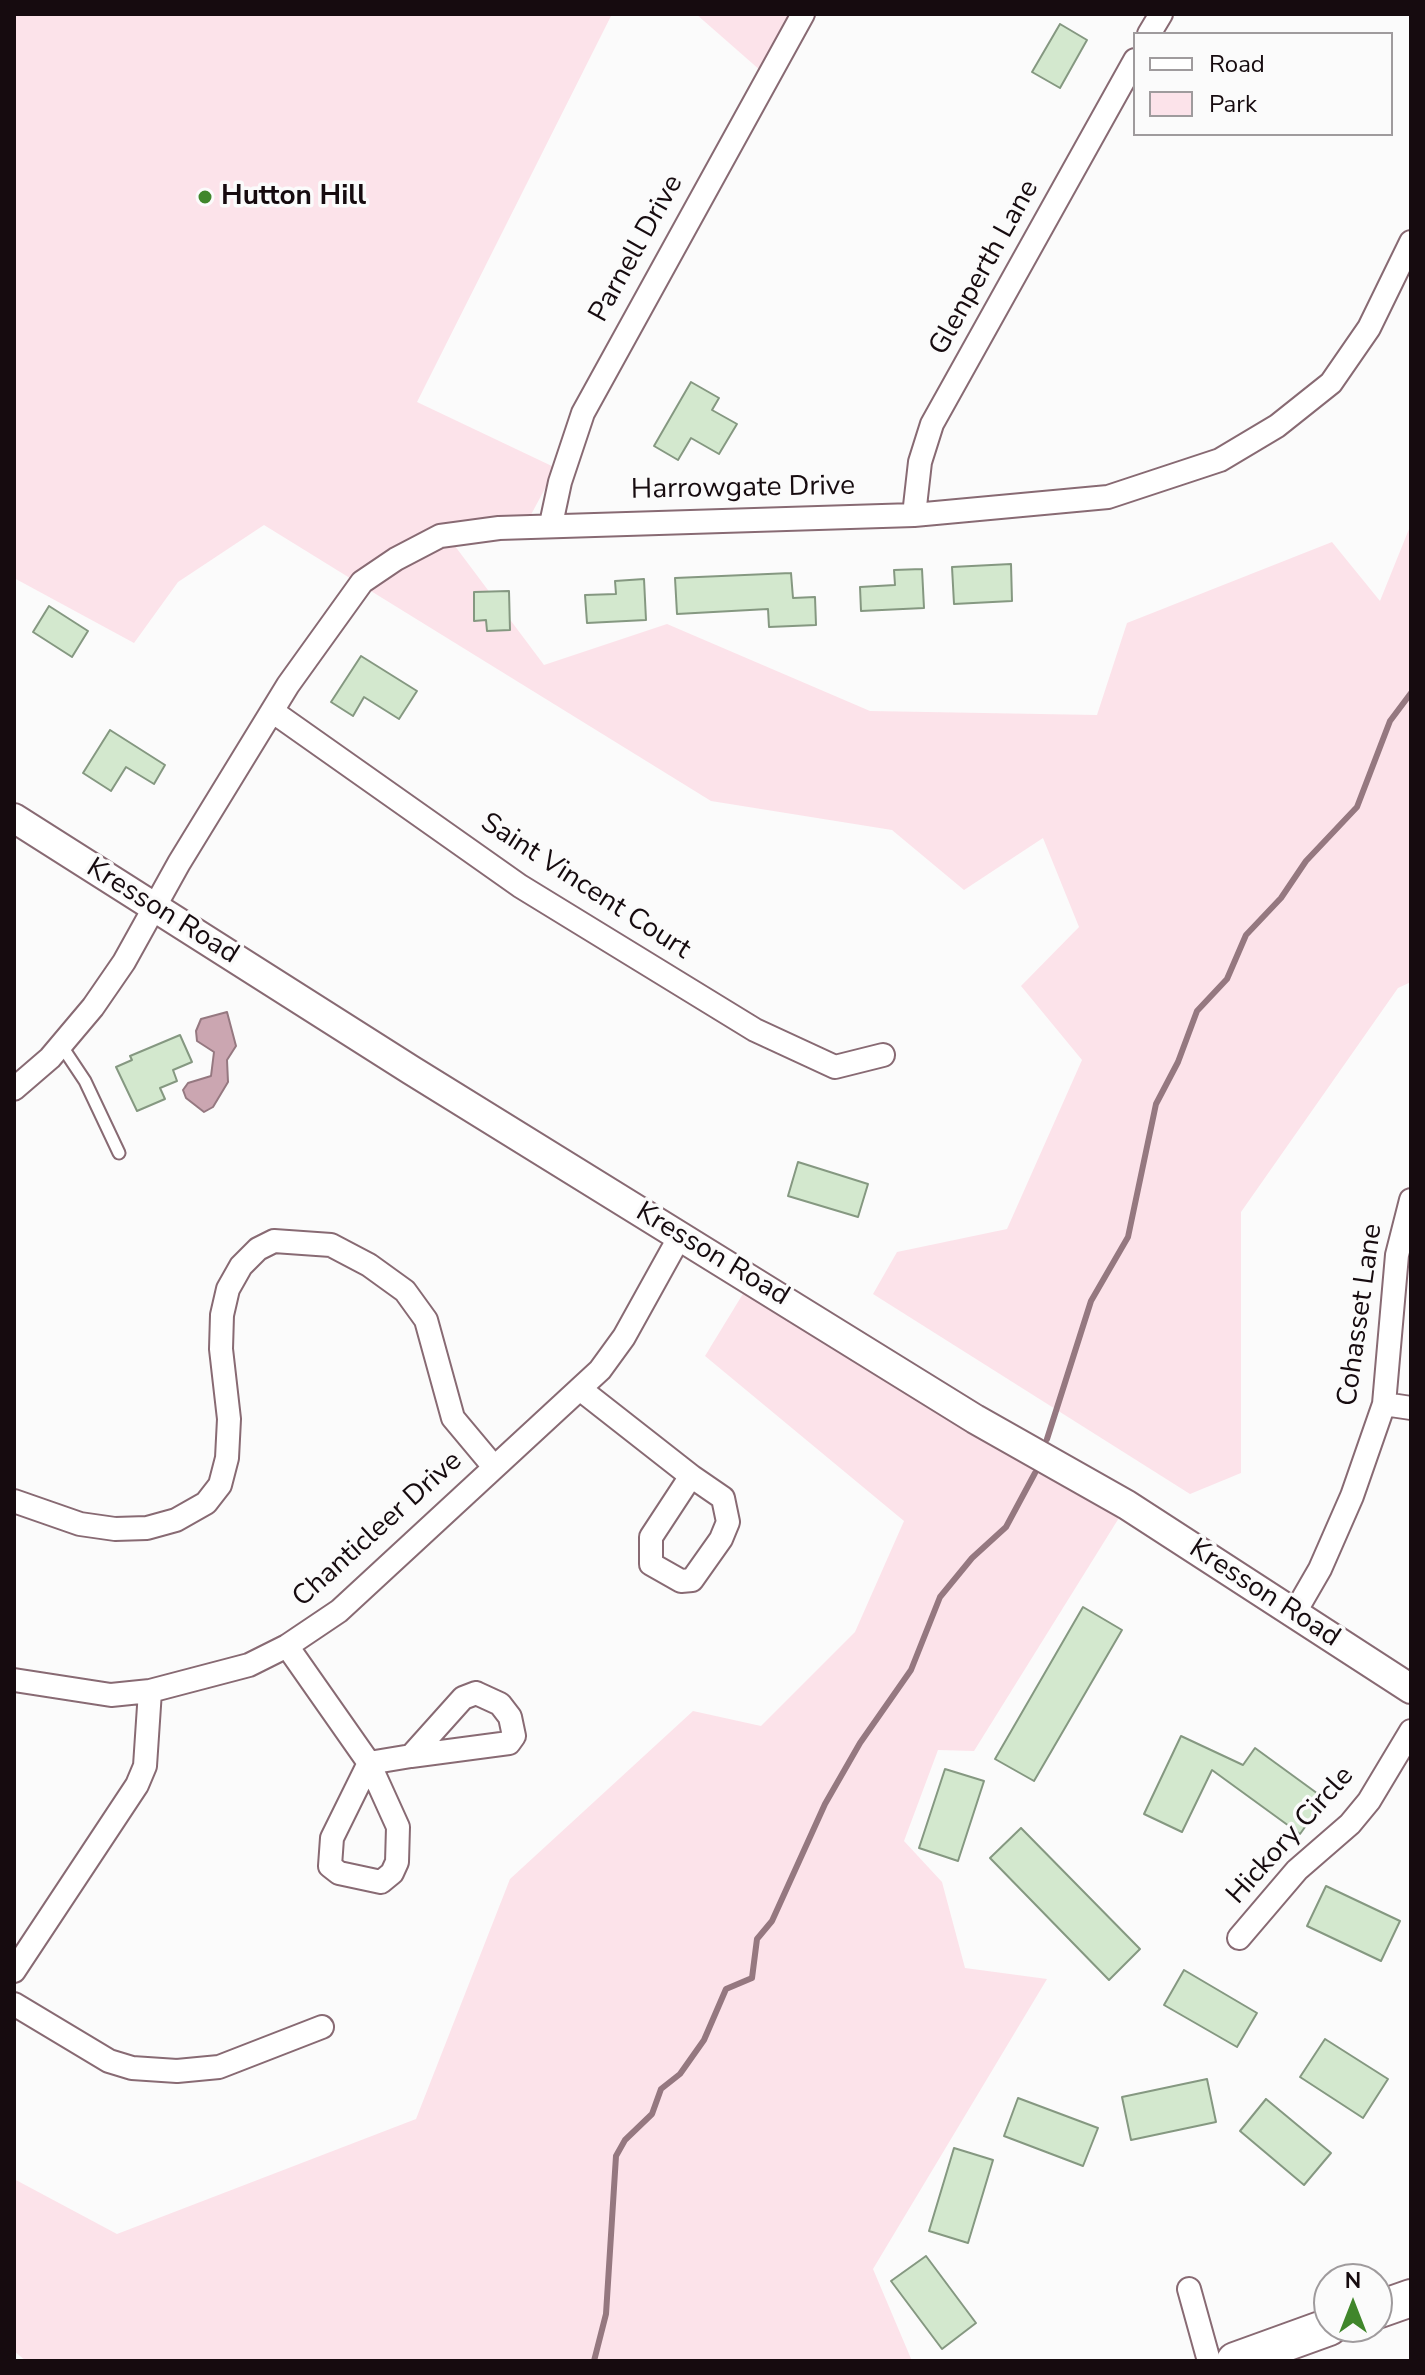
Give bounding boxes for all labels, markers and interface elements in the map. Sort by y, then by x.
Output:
legend [1133,32,1393,136]
text: Road [1209,48,1265,80]
text: Park [1209,88,1257,120]
street label: Parnell Drive [583,170,691,328]
street label: Glenperth Lane [923,175,1047,361]
place label: Hutton Hill [221,180,366,214]
marker: Hutton Hill [196,188,214,206]
street label: Harrowgate Drive [631,470,855,508]
street label: Saint Vincent Court [474,807,696,967]
street label: Kresson Road [80,852,244,972]
street label: Kresson Road [629,1196,795,1314]
street label: Cohasset Lane [1332,1222,1390,1408]
street label: Chanticleer Drive [286,1445,470,1615]
street label: Kresson Road [1182,1533,1346,1655]
street label: Hickory Circle [1220,1760,1362,1912]
north arrow [1313,2263,1393,2343]
text: N [1345,2266,1361,2296]

